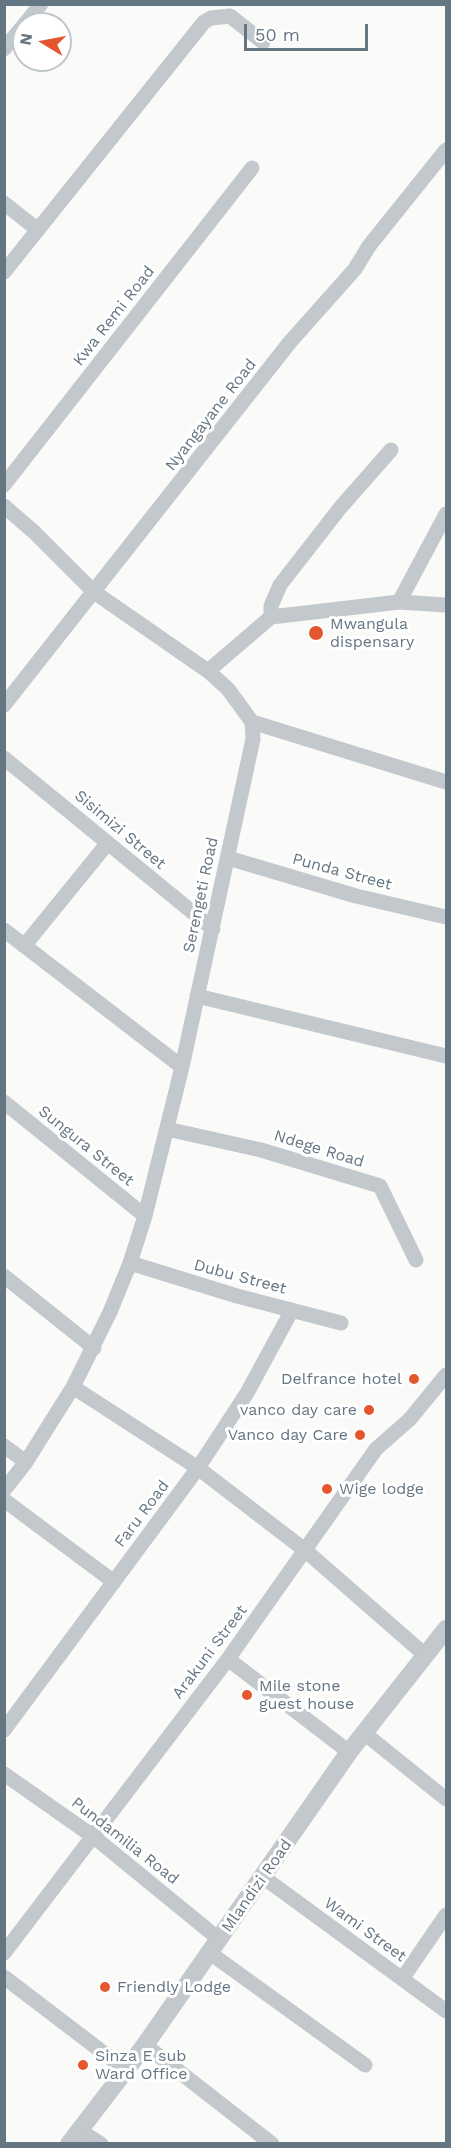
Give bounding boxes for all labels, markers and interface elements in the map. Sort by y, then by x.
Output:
north arrow [12,12,72,72]
scale bar [247,12,372,50]
text: 50 m [255,24,300,45]
text: N [15,32,36,47]
street label: Kwa Remi Road [69,262,159,370]
street label: Nyangayane Road [161,355,261,475]
place label: Mwangula dispensary [330,614,414,652]
marker: Mwangula dispensary [307,624,325,642]
street label: Sisimizi Street [71,786,169,874]
street label: Serengeti Road [179,835,223,955]
street label: Punda Street [290,849,394,895]
street label: Sungura Street [34,1102,138,1190]
street label: Ndege Road [272,1126,366,1172]
street label: Dubu Street [192,1255,288,1299]
place label: Delfrance hotel [281,1369,402,1389]
marker: Delfrance hotel [407,1372,421,1386]
place label: vanco day care [240,1400,357,1420]
marker: vanco day care [362,1403,376,1417]
place label: Vanco day Care [228,1425,348,1445]
marker: Vanco day Care [353,1428,367,1442]
street label: Faru Road [111,1477,173,1551]
place label: Wige lodge [339,1479,424,1499]
marker: Wige lodge [320,1482,334,1496]
street label: Arakuni Street [168,1601,252,1703]
place label: Mile stone guest house [259,1676,354,1714]
marker: Mile stone guest house [240,1688,254,1702]
street label: Pundamilia Road [68,1793,182,1889]
street label: Mlandizi Road [218,1836,296,1936]
street label: Wami Street [320,1894,410,1966]
place label: Friendly Lodge [117,1977,231,1997]
marker: Friendly Lodge [98,1980,112,1994]
place label: Sinza E sub Ward Office [95,2046,188,2084]
marker: Sinza E sub Ward Office [76,2058,90,2072]

